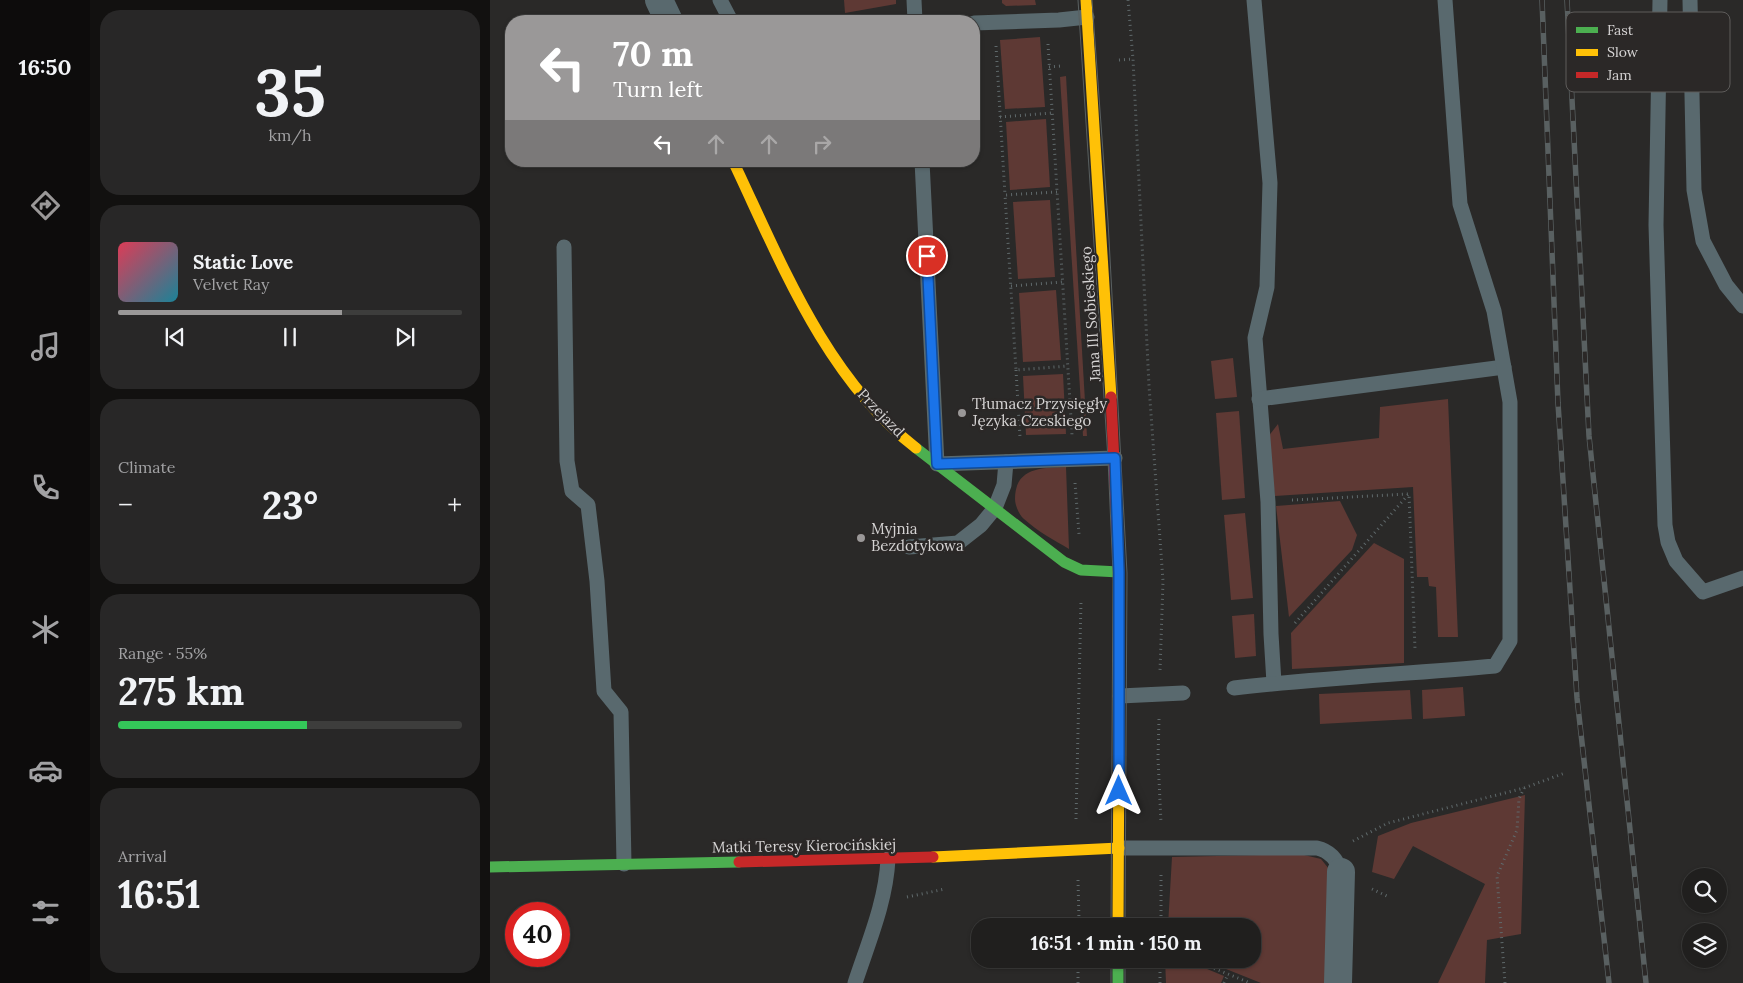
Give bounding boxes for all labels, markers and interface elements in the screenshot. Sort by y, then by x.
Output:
legend [1566,12,1730,92]
text: Fast [1607,21,1634,39]
text: 70 m [613,31,693,76]
icon: left [530,35,595,100]
text: Slow [1607,43,1639,61]
text: 35 [254,51,326,134]
text: 16:50 [19,53,71,81]
text: Jam [1606,66,1632,84]
text: Turn left [613,75,703,103]
text: km/h [268,125,312,145]
icon: left [649,130,677,158]
icon: ahead [702,130,730,158]
icon: ahead [755,130,783,158]
icon: right [808,130,836,158]
icon: directions [28,188,63,223]
pin [906,235,948,277]
icon: arrive [913,242,941,270]
street label: Jana III Sobieskiego [1076,246,1105,383]
text: Static Love [193,250,293,274]
text: Velvet Ray [193,274,269,294]
icon: previous [161,323,189,351]
icon: pause [276,323,304,351]
icon: next [391,323,419,351]
icon: music [28,329,63,364]
street label: Przejazd [854,385,909,441]
place label: Tłumacz Przysięgły Języka Czeskiego [971,394,1107,430]
marker: Tłumacz Przysięgły Języka Czeskiego [956,407,968,419]
text: Climate [118,457,175,477]
icon: phone [28,470,63,505]
text: 23° [262,481,318,529]
text: − [118,487,133,523]
text: + [447,487,462,523]
place label: Myjnia Bezdotykowa [871,519,964,555]
marker: Myjnia Bezdotykowa [855,532,867,544]
icon: climate [28,612,63,647]
text: Range · 55% [118,643,207,663]
text: 275 km [118,667,244,715]
icon: car [28,753,63,788]
position arrow [1092,764,1144,816]
street label: Matki Teresy Kierocińskiej [712,834,896,857]
text: Arrival [118,846,167,866]
map controls [1682,868,1727,968]
button: search [1682,868,1727,913]
text: 16:51 [118,870,201,918]
icon: filters [28,895,63,930]
speed limit sign: 40 [505,902,570,967]
button: layers [1682,923,1727,968]
text: 16:51 · 1 min · 150 m [1030,931,1202,955]

